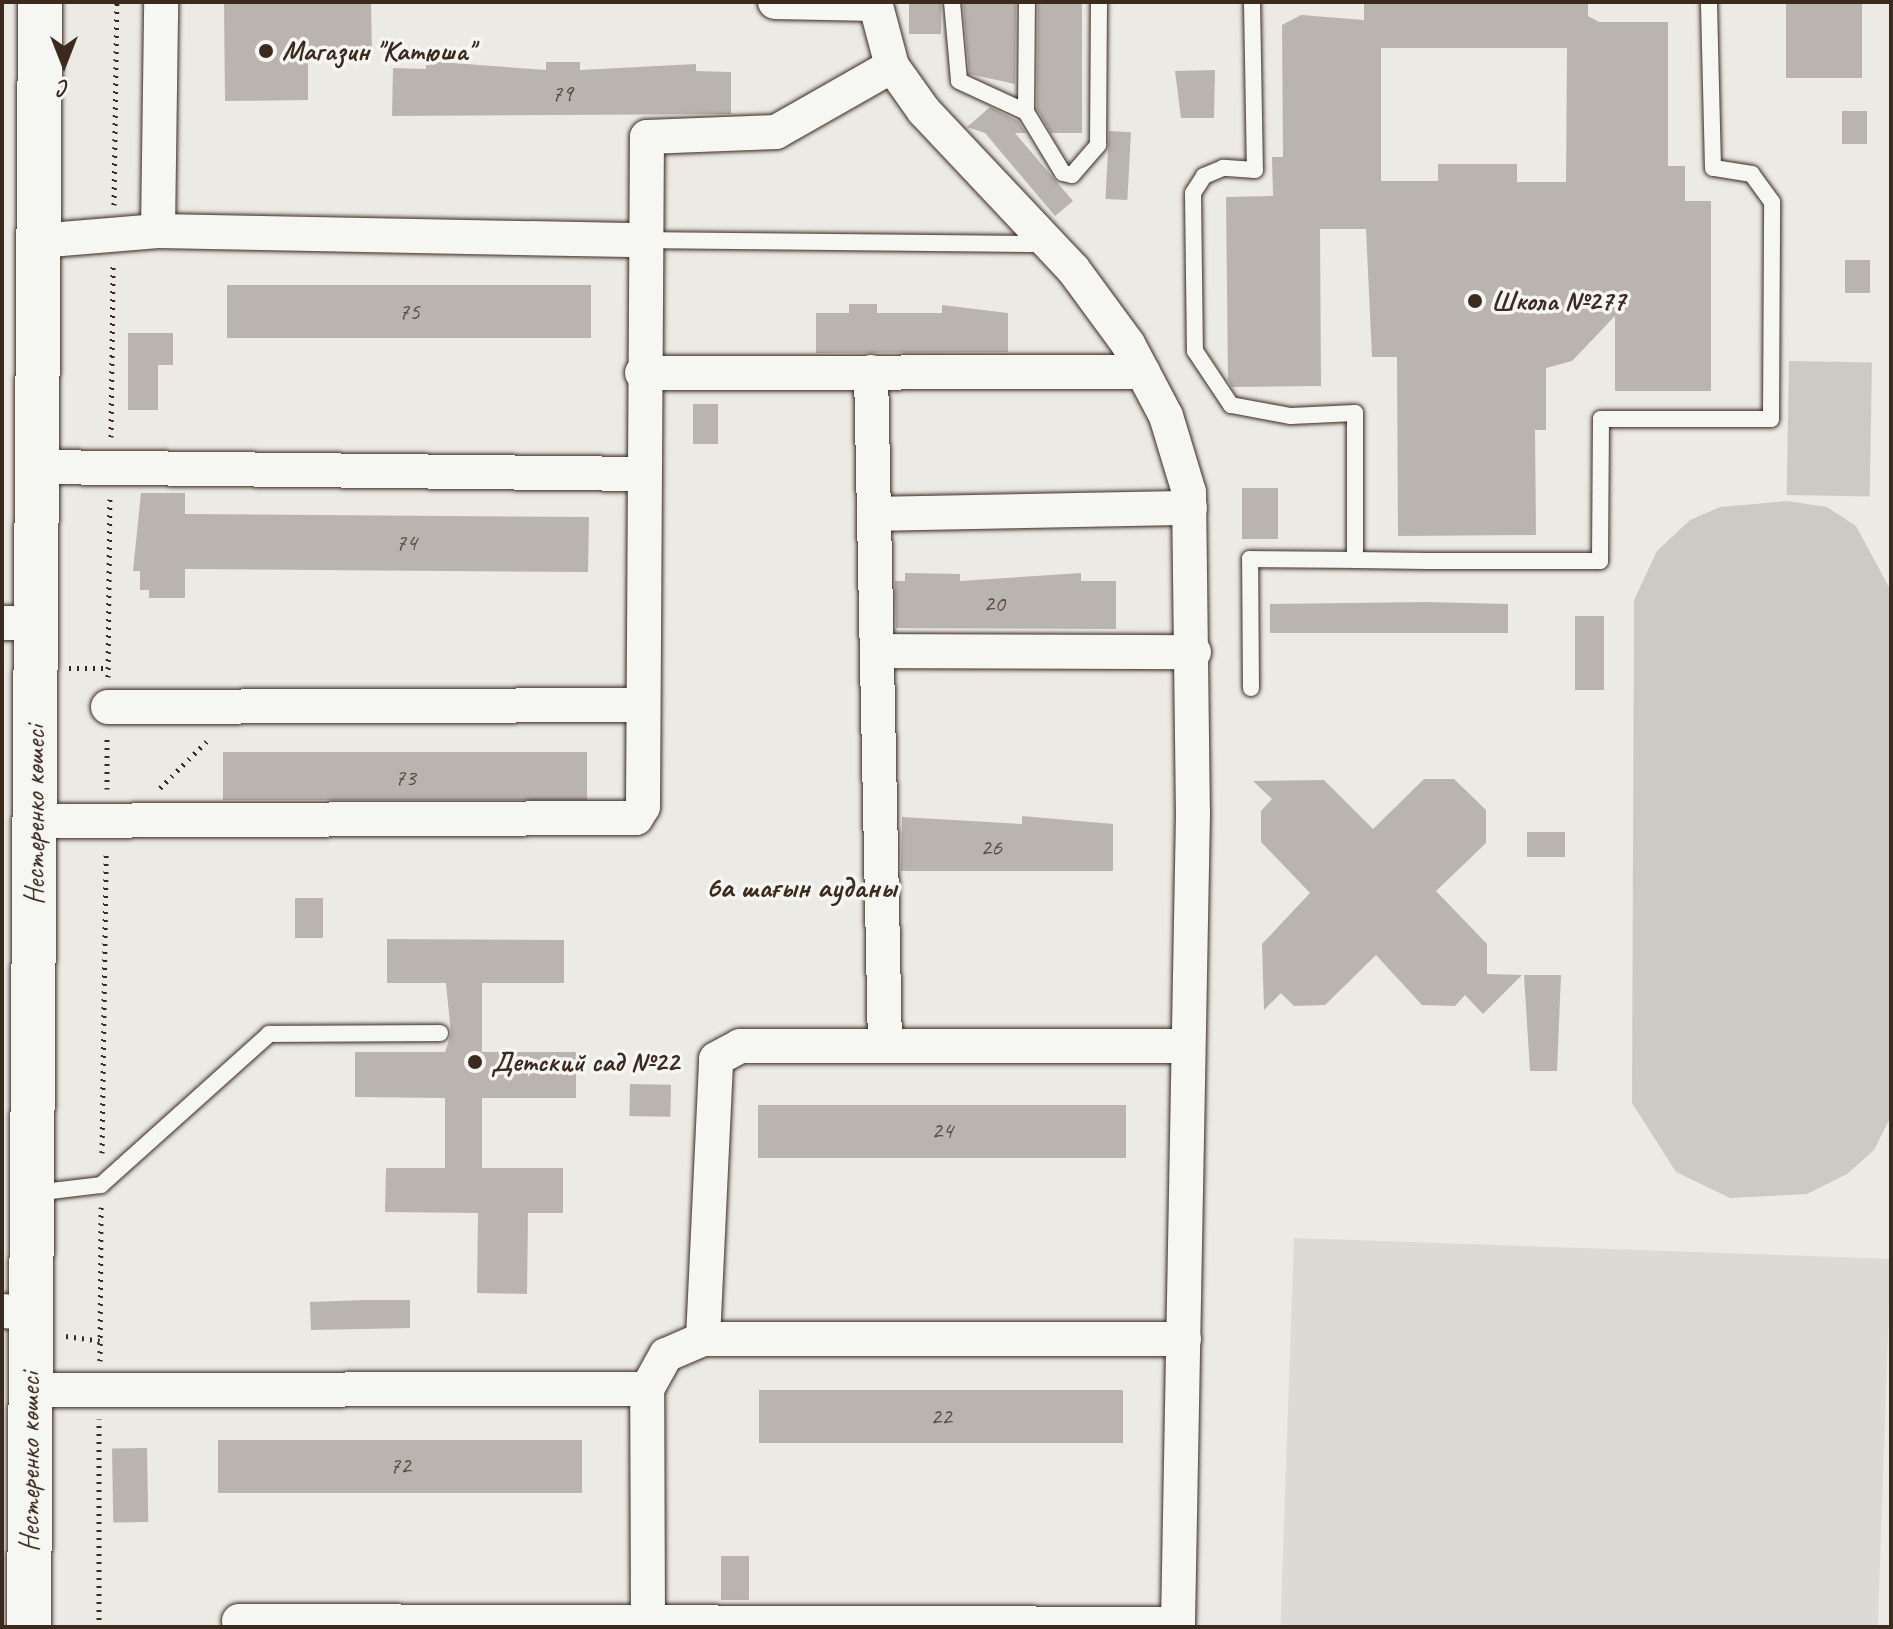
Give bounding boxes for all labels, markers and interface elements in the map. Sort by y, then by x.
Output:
north arrow [24,24,104,104]
place label: Магазин "Катюша" [282,34,474,68]
marker: Магазин "Катюша" [257,42,275,60]
text: С [59,74,69,102]
house number: 79 [551,80,573,108]
place label: Школа №277 [1491,284,1625,318]
marker: Школа №277 [1466,292,1484,310]
house number: 75 [398,298,420,326]
house number: 74 [395,529,417,557]
house number: 20 [983,590,1005,618]
street label: Нестеренко көшесі [18,725,52,905]
house number: 73 [394,764,416,792]
house number: 26 [980,834,1002,862]
district label: 6а шағын ауданы [705,869,897,905]
place label: Детский сад №22 [491,1045,679,1079]
marker: Детский сад №22 [466,1053,484,1071]
house number: 24 [931,1117,953,1145]
street label: Нестеренко көшесі [13,1372,47,1552]
house number: 22 [930,1403,952,1431]
house number: 72 [389,1452,411,1480]

